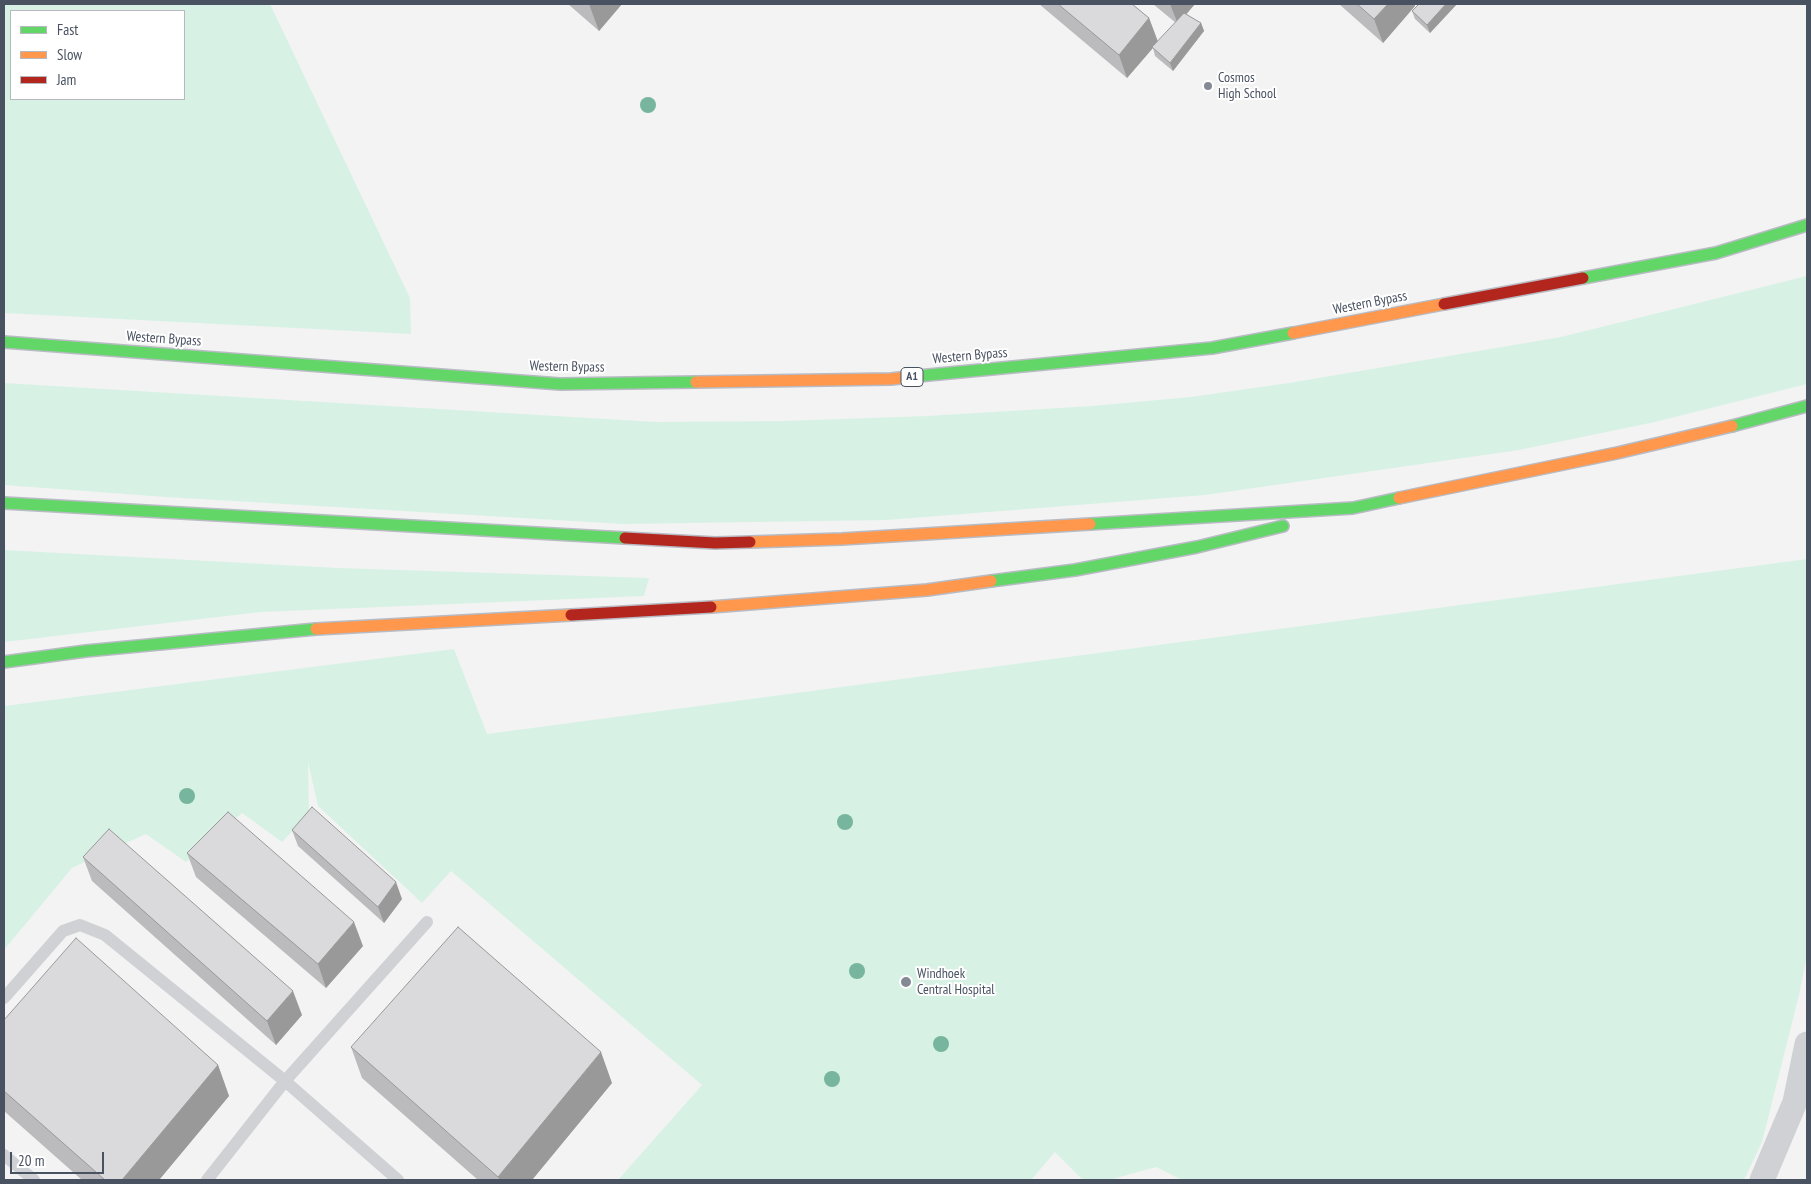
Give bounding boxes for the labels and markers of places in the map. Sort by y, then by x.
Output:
place label: Cosmos High School [1218,70,1276,102]
marker: Cosmos High School [1202,80,1214,92]
place label: Windhoek Central Hospital [917,966,995,999]
marker: Windhoek Central Hospital [899,975,913,989]

